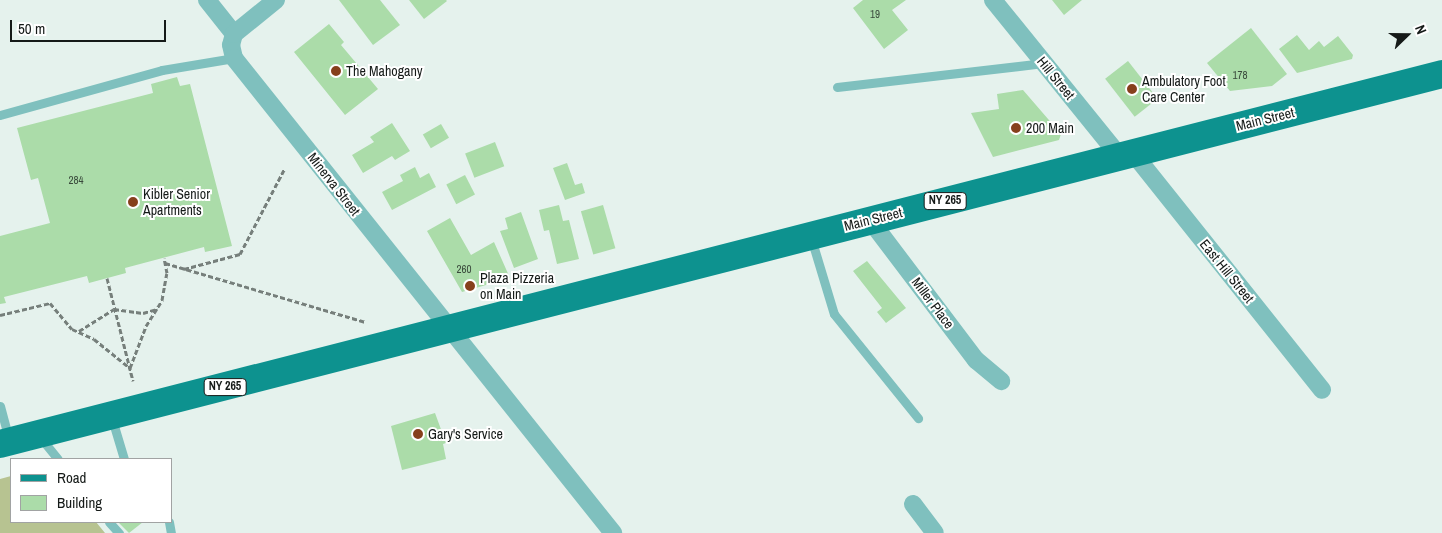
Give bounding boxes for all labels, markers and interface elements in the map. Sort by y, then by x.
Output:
house number: 19 [870,7,880,21]
scale bar [12,10,169,42]
north arrow [1382,10,1432,60]
text: 50 m [18,18,45,39]
text: N [1411,22,1431,37]
street label: Hill Street [1034,53,1078,103]
place label: The Mahogany [346,63,423,79]
marker: The Mahogany [330,65,342,77]
house number: 178 [1232,68,1248,82]
place label: Ambulatory Foot Care Center [1142,73,1226,105]
marker: Ambulatory Foot Care Center [1126,83,1138,95]
street label: Main Street [1234,104,1296,134]
place label: 200 Main [1026,120,1074,136]
marker: 200 Main [1010,122,1022,134]
street label: Minerva Street [304,149,364,219]
house number: 284 [68,173,84,187]
place label: Kibler Senior Apartments [143,186,210,218]
road number: NY 265 [922,192,968,210]
marker: Kibler Senior Apartments [127,196,139,208]
street label: Main Street [842,204,904,234]
street label: East Hill Street [1196,236,1258,306]
house number: 260 [456,262,472,276]
place label: Plaza Pizzeria on Main [480,270,554,302]
street label: Miller Place [908,274,958,332]
marker: Plaza Pizzeria on Main [464,280,476,292]
road number: NY 265 [202,378,248,397]
place label: Gary's Service [428,426,503,442]
marker: Gary's Service [412,428,424,440]
legend [10,458,172,523]
text: Road [57,467,86,488]
text: Building [57,492,102,513]

